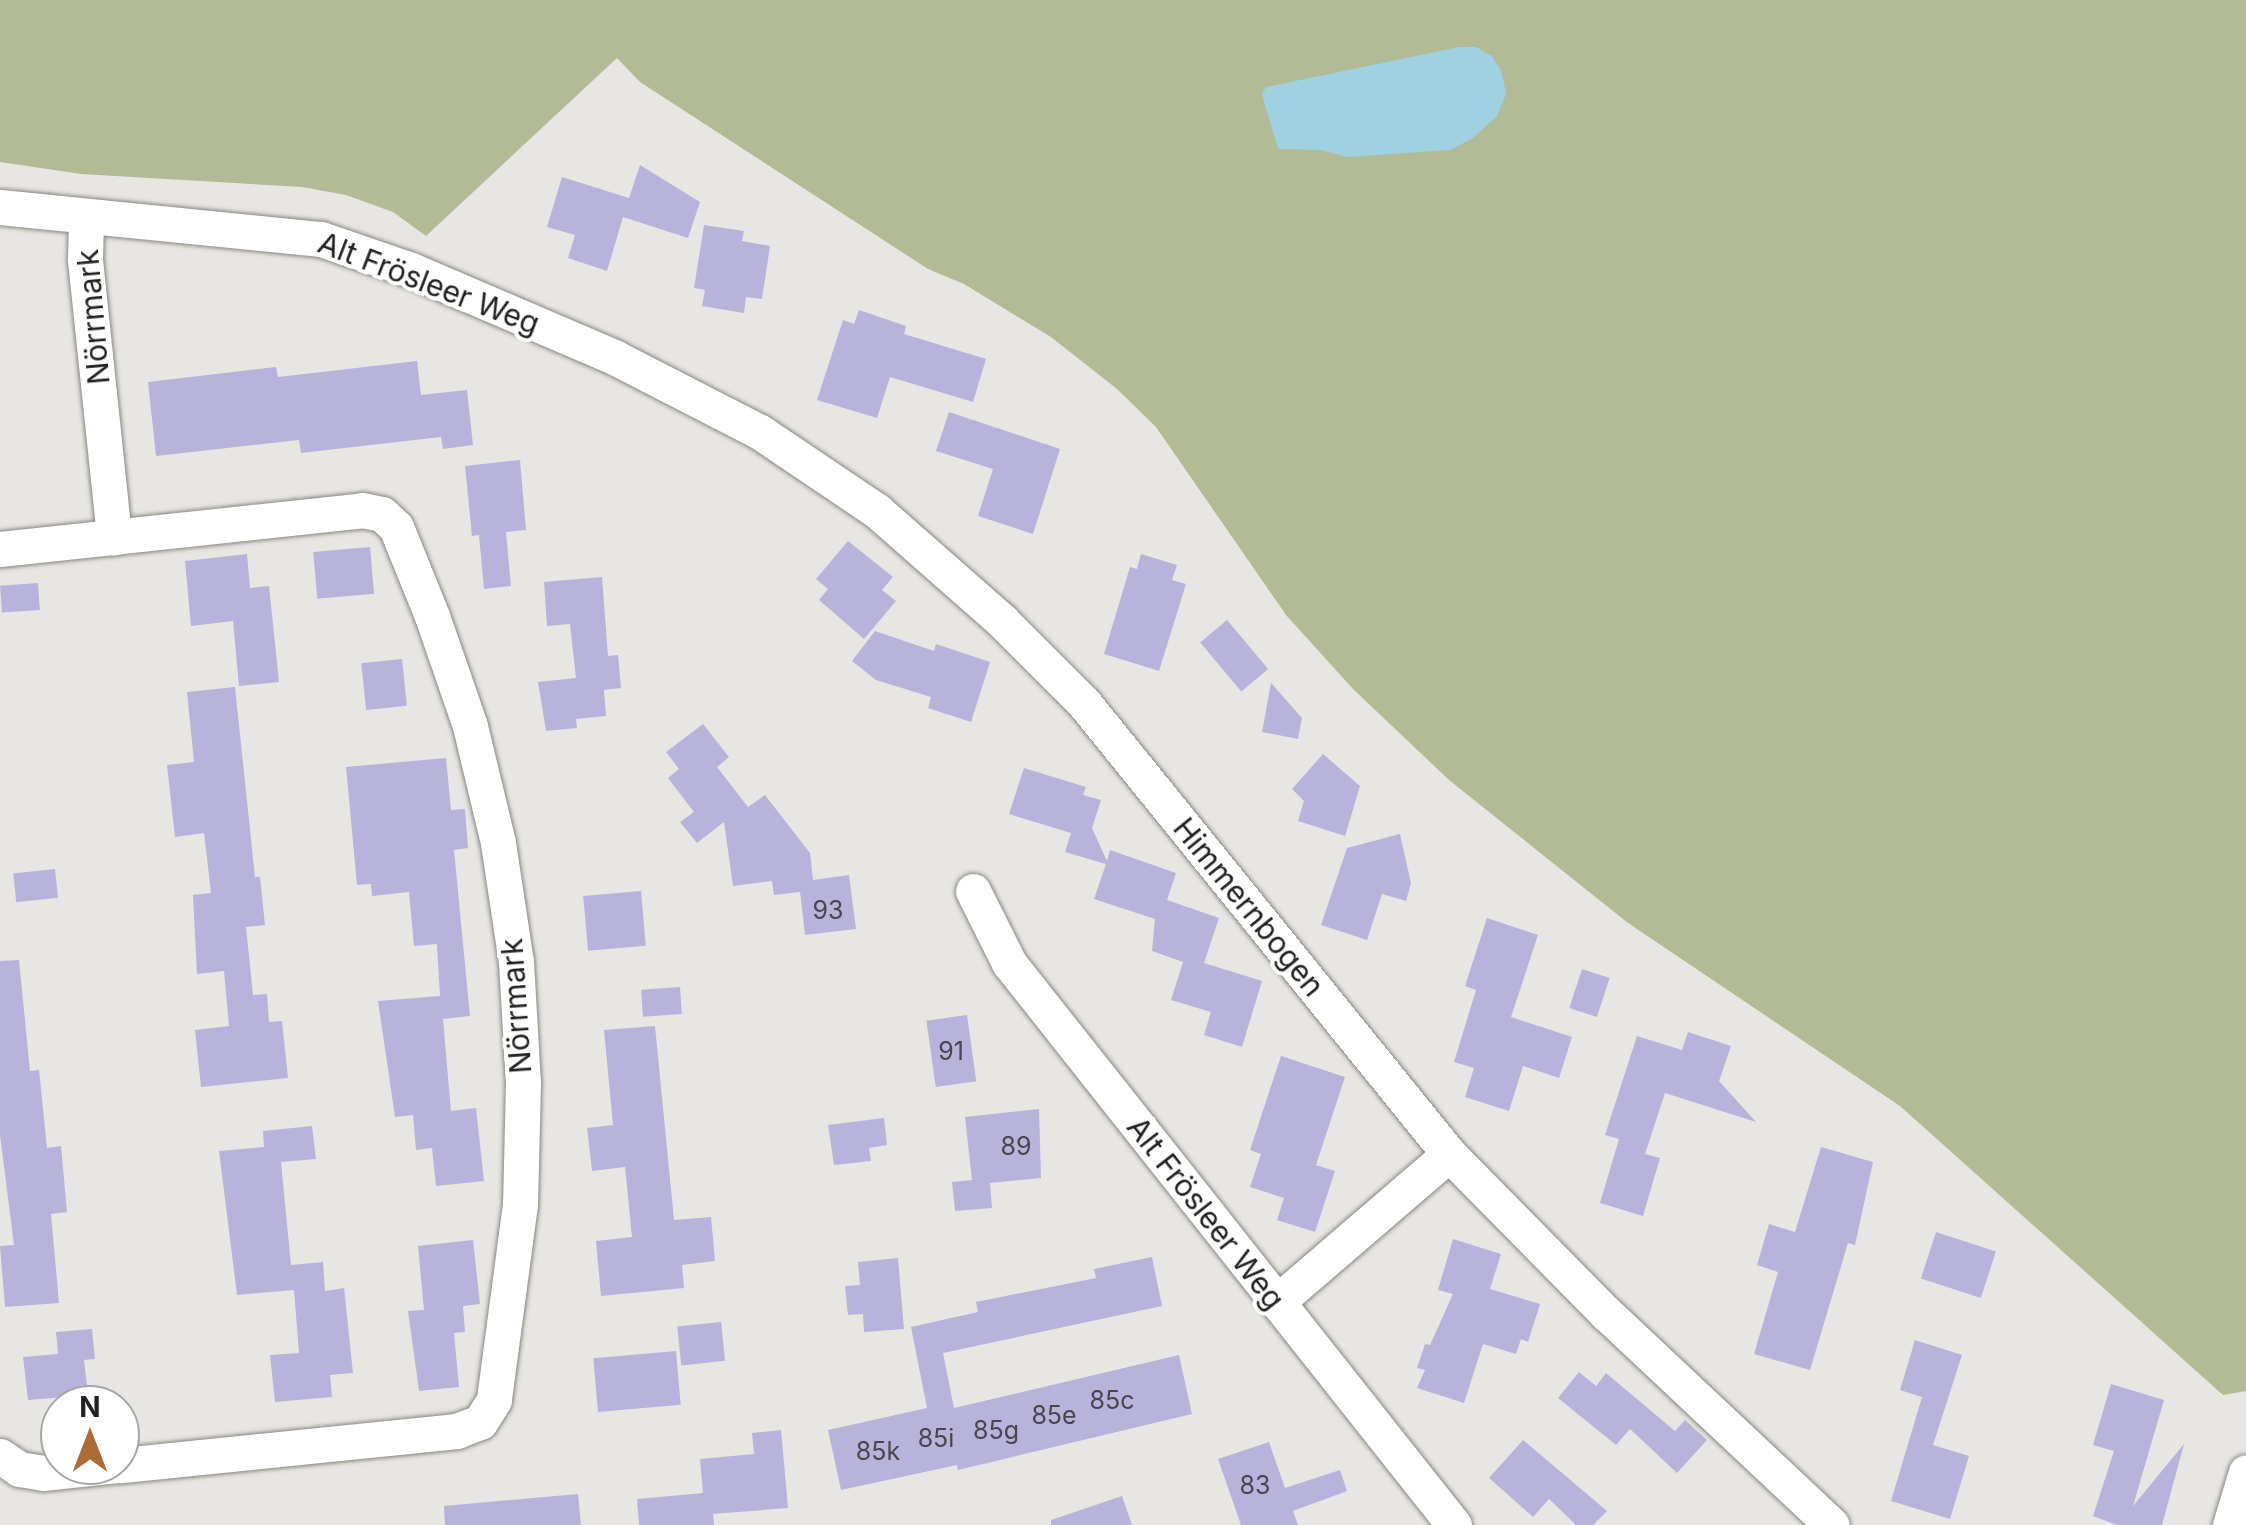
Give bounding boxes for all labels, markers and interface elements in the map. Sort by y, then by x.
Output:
street label: Alt Frösleer Weg [313,224,545,342]
street label: Nörrmark [69,248,117,386]
street label: Himmernbogen [1166,811,1332,1003]
house number: 93 [813,895,843,925]
street label: Nörrmark [493,937,539,1075]
house number: 91 [938,1036,964,1066]
street label: Alt Frösleer Weg [1120,1110,1292,1316]
house number: 89 [1001,1131,1031,1161]
north arrow [40,1385,140,1485]
house number: 85c [1090,1385,1134,1415]
text: N [79,1390,101,1424]
house number: 85e [1031,1400,1077,1430]
house number: 85g [973,1415,1019,1445]
house number: 85i [918,1423,954,1453]
house number: 85k [856,1436,900,1466]
house number: 83 [1240,1470,1270,1500]

